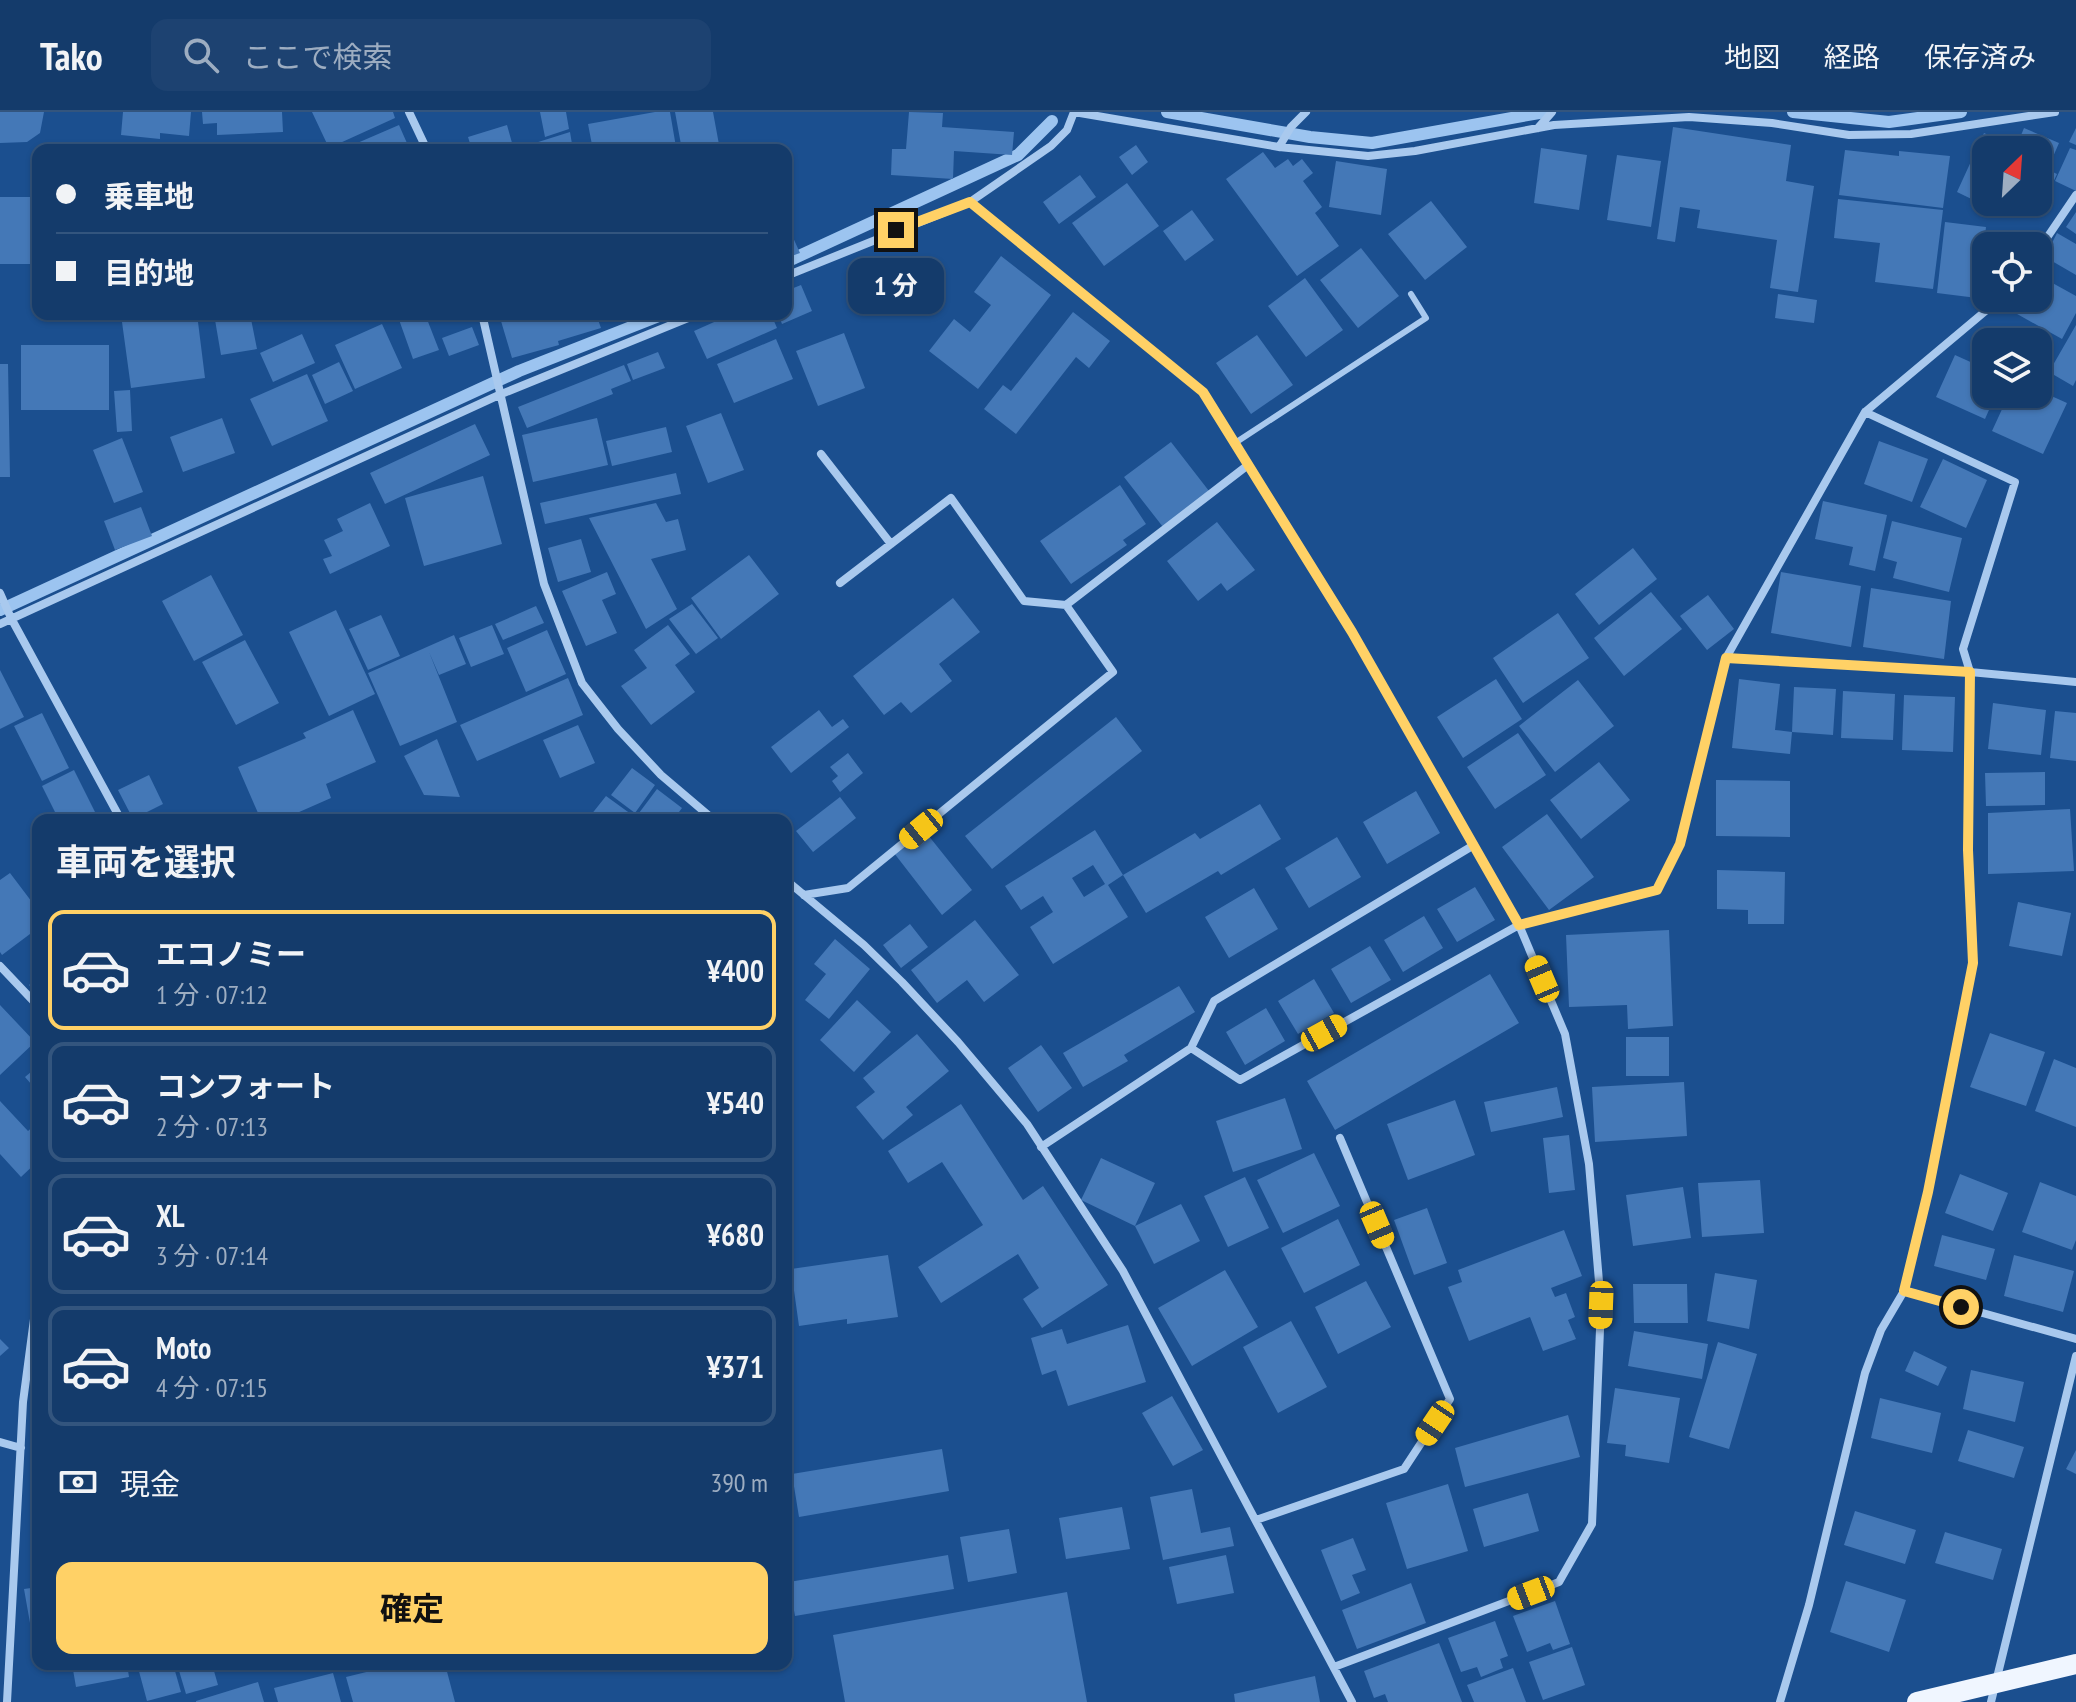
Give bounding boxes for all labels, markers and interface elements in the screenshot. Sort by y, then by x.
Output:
search box [151,19,711,91]
text: Tako [40,31,103,80]
icon: search [179,33,223,77]
text: ここで検索 [243,37,393,76]
text: 地図 [1724,38,1780,75]
text: 経路 [1824,38,1880,75]
text: 保存済み [1924,38,2036,75]
north arrow [1972,136,2052,216]
map controls [1972,136,2052,408]
text: 乗車地 [104,176,194,215]
route end [878,212,914,248]
button: locate [1972,232,2052,312]
text: 目的地 [104,253,194,292]
callout: 1 分 [848,258,944,314]
text: 1 分 [874,269,918,302]
button: layers [1972,328,2052,408]
car [895,805,947,853]
text: 車両を選択 [56,838,236,885]
icon: car [60,934,132,1006]
text: エコノミー [156,934,306,973]
text: ¥400 [707,951,764,990]
car [1522,952,1562,1006]
text: 1 分 · 07:12 [156,978,268,1011]
car [1297,1011,1351,1055]
icon: car [60,1066,132,1138]
text: コンフォート [156,1066,335,1105]
text: ¥540 [707,1083,764,1122]
text: 2 分 · 07:13 [156,1110,268,1143]
text: XL [156,1196,185,1235]
icon: car [60,1198,132,1270]
car [1357,1198,1397,1252]
text: ¥680 [707,1215,764,1254]
text: 3 分 · 07:14 [156,1239,268,1272]
car [1588,1281,1614,1329]
route start [1943,1289,1979,1325]
text: Moto [156,1328,211,1367]
icon: car [60,1330,132,1402]
text: ¥371 [707,1347,764,1386]
text: 4 分 · 07:15 [156,1371,268,1404]
car [1412,1396,1458,1450]
icon: cash [56,1460,100,1504]
text: 現金 [120,1464,180,1503]
text: 390 m [710,1466,768,1499]
button: 確定 [56,1562,768,1654]
car [1504,1573,1558,1613]

